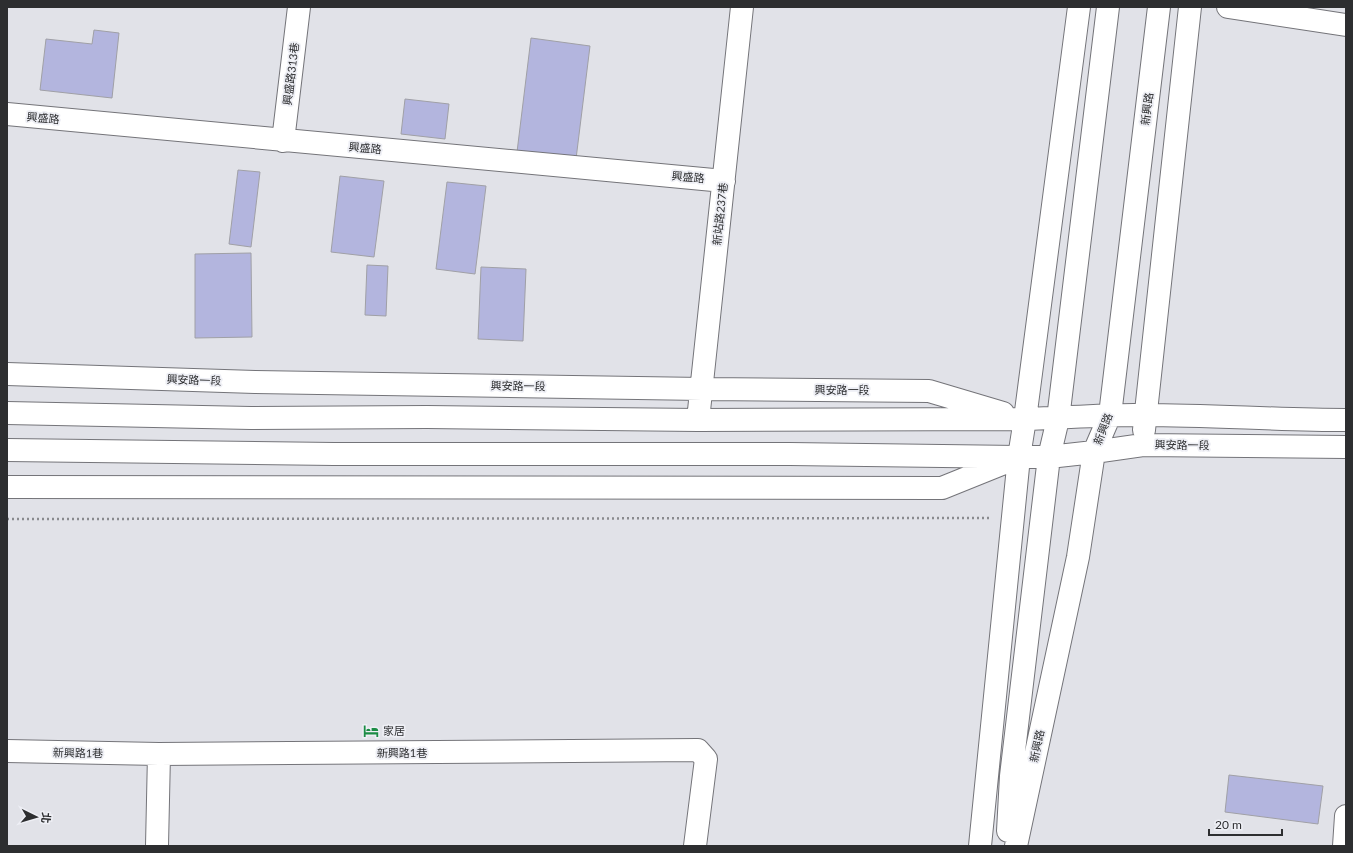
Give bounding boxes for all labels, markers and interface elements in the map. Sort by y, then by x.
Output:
street label: 興盛路313巷 [280,42,301,106]
street label: 新興路 [1138,92,1155,126]
street label: 興盛路 [26,110,60,125]
street label: 興盛路 [348,140,382,155]
street label: 興盛路 [671,169,705,184]
street label: 新站路237巷 [710,182,729,246]
street label: 興安路一段 [166,372,222,387]
street label: 興安路一段 [490,379,546,392]
street label: 興安路一段 [815,383,870,396]
street label: 新興路 [1091,411,1115,447]
street label: 興安路一段 [1154,438,1210,451]
hotel icon: 家居 [362,722,380,740]
place label: 家居 [383,724,405,737]
street label: 新興路 [1027,728,1046,763]
street label: 新興路1巷 [53,746,103,759]
street label: 新興路1巷 [377,746,427,759]
north arrow [16,797,56,837]
scale bar [1209,811,1282,837]
text: 北 [40,812,53,824]
text: 20 m [1215,817,1242,832]

